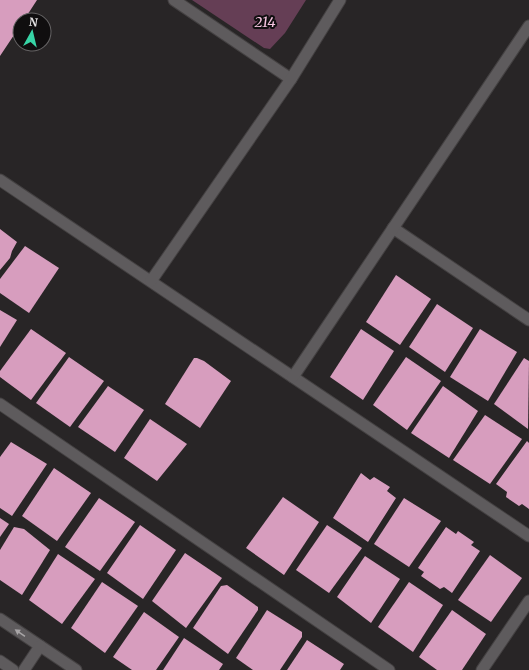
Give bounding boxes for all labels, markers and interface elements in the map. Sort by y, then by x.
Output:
north arrow [12,12,52,52]
park label: 214 [253,13,276,31]
text: N [28,15,39,30]
one-way arrow [15,629,25,637]

